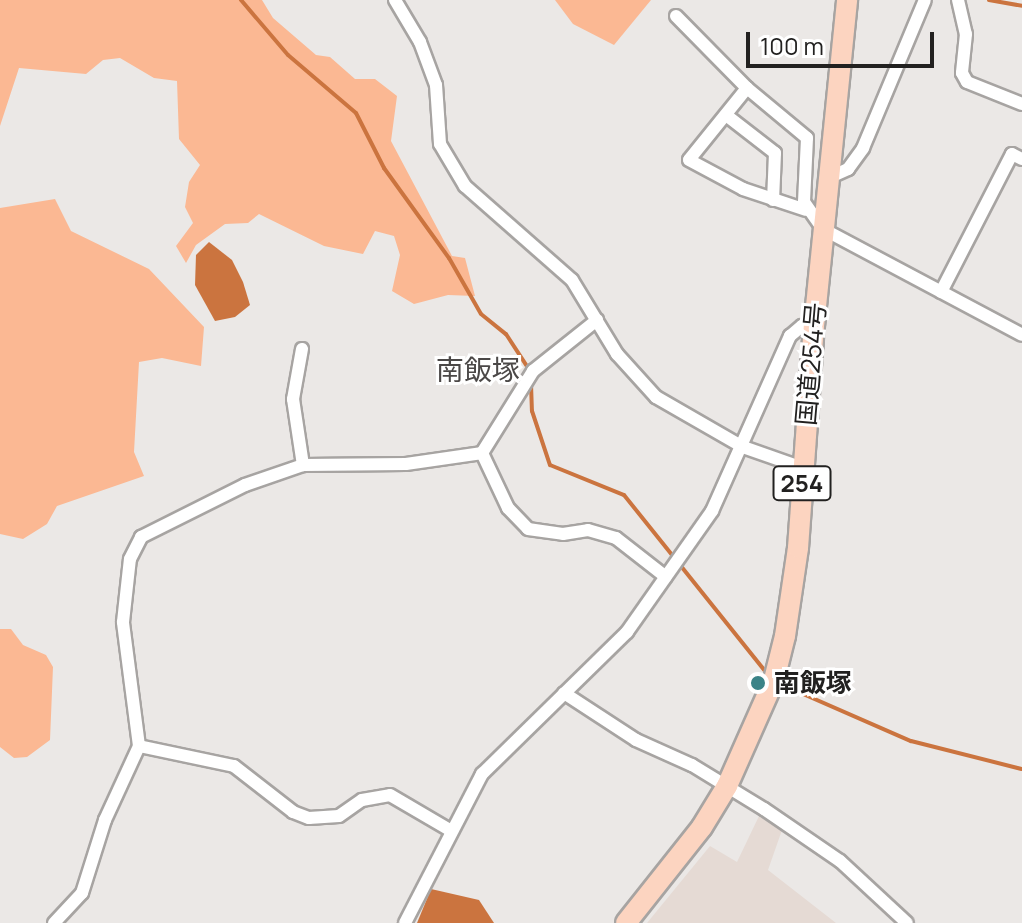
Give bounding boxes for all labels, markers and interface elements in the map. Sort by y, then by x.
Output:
scale bar [750,16,938,66]
text: 100 m [760,29,824,62]
street label: 国道254号 [790,301,832,427]
district label: 南飯塚 [436,352,520,386]
road number: 254 [772,463,832,503]
place label: 南飯塚 [774,667,852,699]
marker: 南飯塚 [749,674,767,692]

